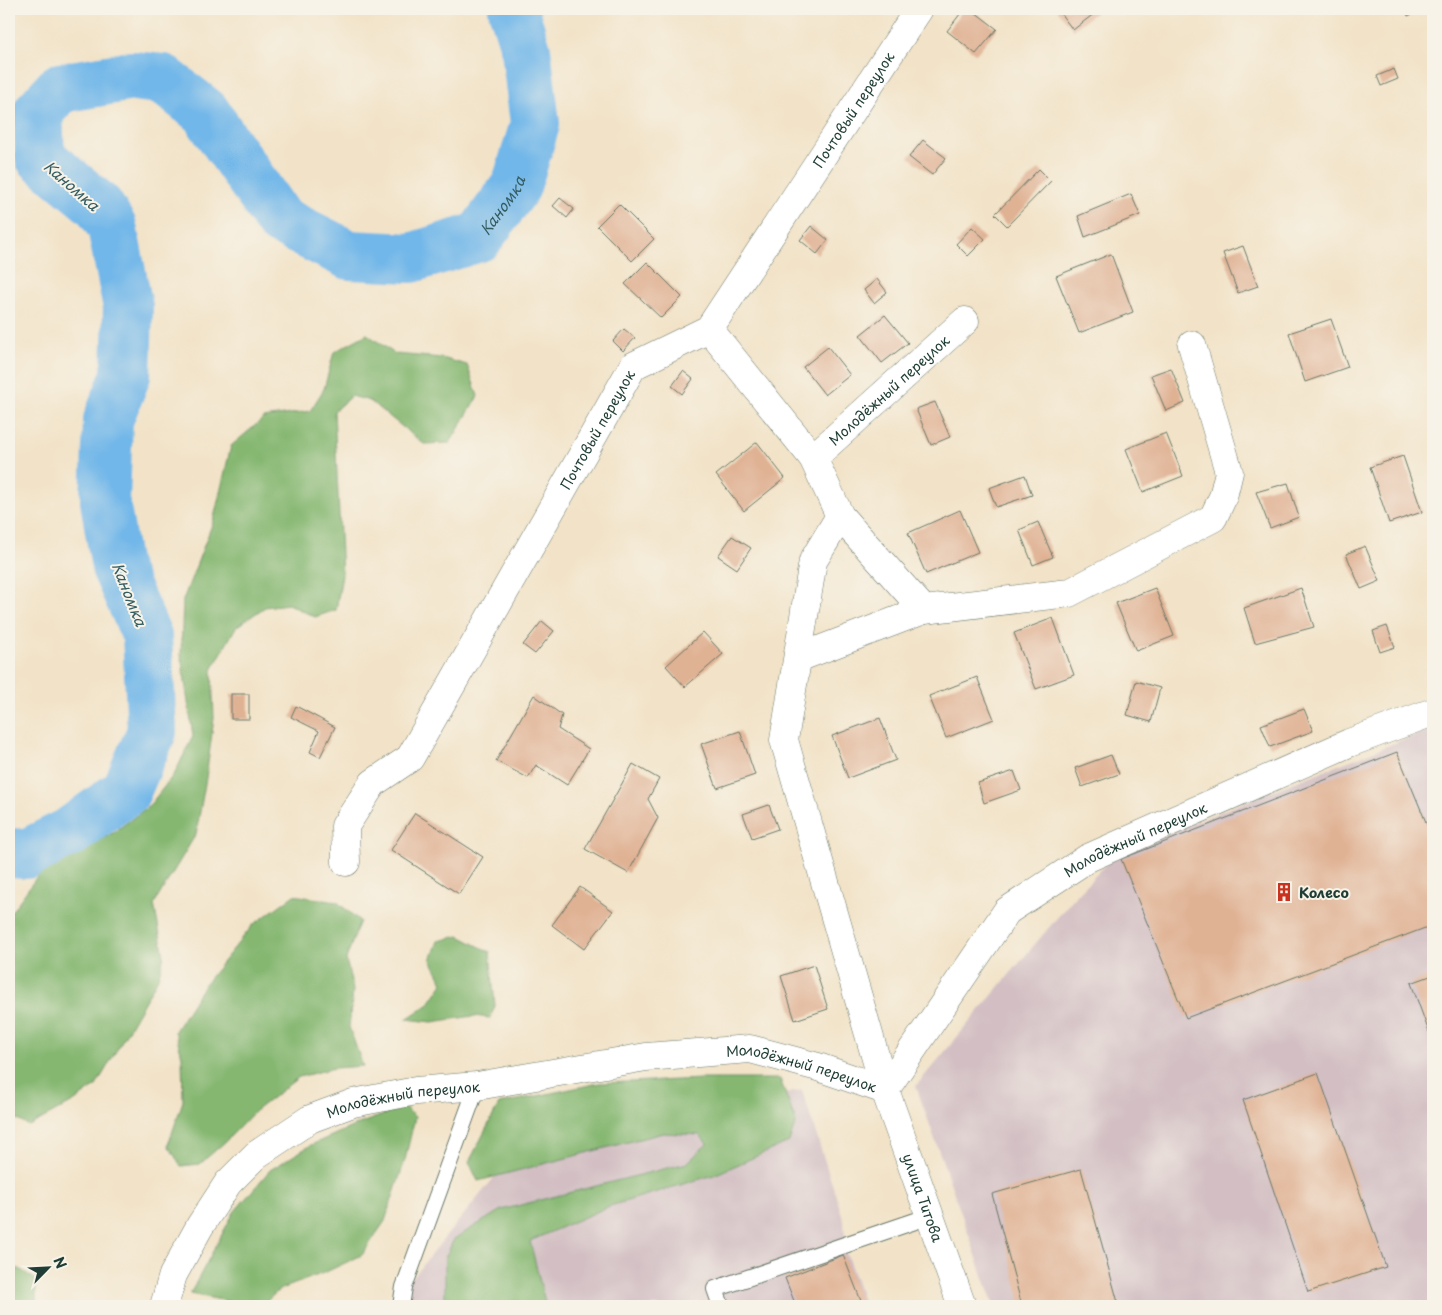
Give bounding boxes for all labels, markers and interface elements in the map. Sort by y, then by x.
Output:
street label: Почтовый переулок [807,47,899,172]
water label: Каномка [39,154,105,216]
water label: Каномка [473,173,530,239]
street label: Молодёжный переулок [824,329,954,450]
street label: Почтовый переулок [554,365,640,493]
water label: Каномка [107,559,153,630]
street label: Молодёжный переулок [1059,796,1211,882]
building icon: Колесо [1273,881,1295,903]
place label: Колесо [1299,882,1349,903]
street label: Молодёжный переулок [725,1038,880,1097]
street label: Молодёжный переулок [323,1075,481,1123]
street label: улица Титова [898,1150,949,1245]
north arrow [22,1242,72,1292]
text: N [48,1253,72,1272]

